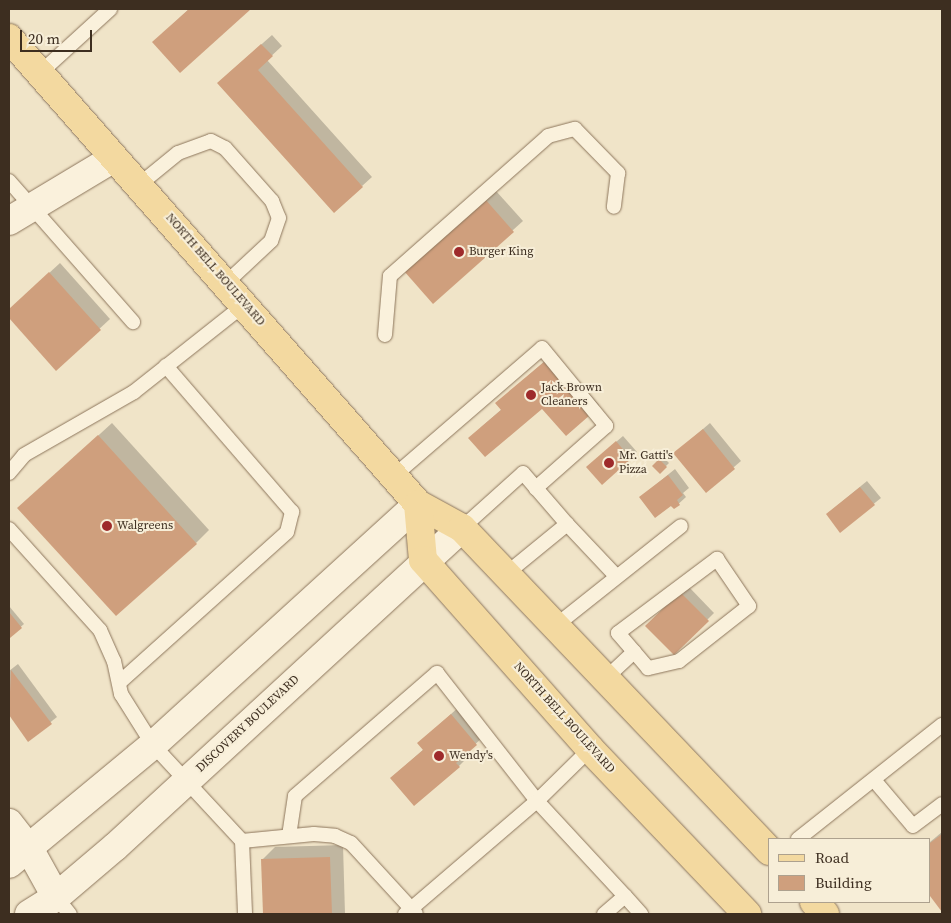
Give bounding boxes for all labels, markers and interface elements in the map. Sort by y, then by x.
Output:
scale bar [22,20,95,52]
text: 20 m [28,28,60,49]
street label: NORTH BELL BOULEVARD [162,211,268,329]
place label: Burger King [469,245,533,259]
marker: Burger King [453,246,465,258]
place label: Jack Brown Cleaners [541,381,602,409]
marker: Jack Brown Cleaners [525,389,537,401]
place label: Mr. Gatti's Pizza [619,449,673,477]
marker: Mr. Gatti's Pizza [603,457,615,469]
place label: Walgreens [117,519,173,533]
marker: Walgreens [101,520,113,532]
street label: NORTH BELL BOULEVARD [510,660,618,776]
street label: DISCOVERY BOULEVARD [193,672,303,776]
place label: Wendy's [449,749,493,763]
marker: Wendy's [433,750,445,762]
legend [768,838,931,903]
text: Road [815,847,849,868]
text: Building [815,872,872,893]

